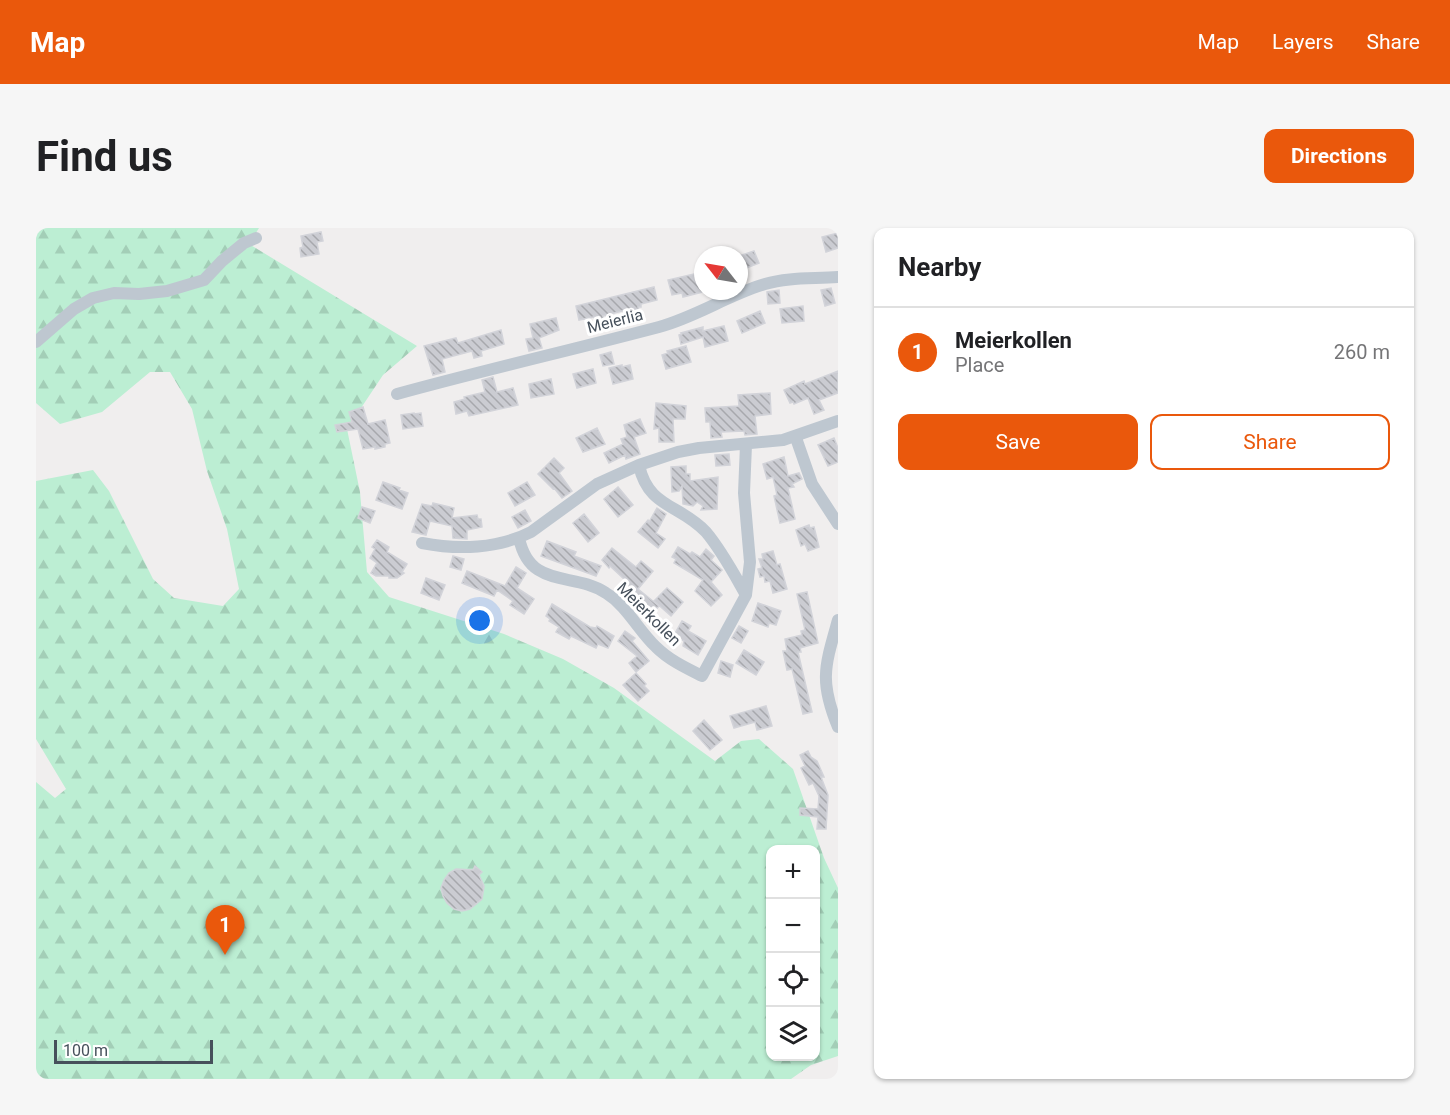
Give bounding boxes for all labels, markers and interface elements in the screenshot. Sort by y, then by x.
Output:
text: Map [30,26,85,59]
text: Map [1197,30,1239,54]
text: Layers [1272,30,1333,54]
text: Share [1366,30,1420,54]
button: Directions [1264,129,1414,183]
text: Find us [36,132,173,181]
north arrow [694,246,748,300]
text: Nearby [898,252,981,282]
street label: Meierlia [585,305,645,337]
text: Meierkollen [955,328,1072,353]
text: 1 [912,340,923,364]
text: 260 m [1334,340,1390,364]
text: Place [955,353,1004,377]
button: Save [898,414,1138,470]
button: Share [1150,414,1390,470]
street label: Meierkollen [613,578,685,650]
your location [465,606,494,635]
map controls [766,845,820,1061]
button: + [766,845,820,899]
button: − [766,899,820,953]
pin: 1 [206,906,244,955]
button: locate [766,953,820,1007]
button: layers [766,1007,820,1061]
scale bar [54,1037,213,1064]
text: 100 m [63,1041,108,1060]

